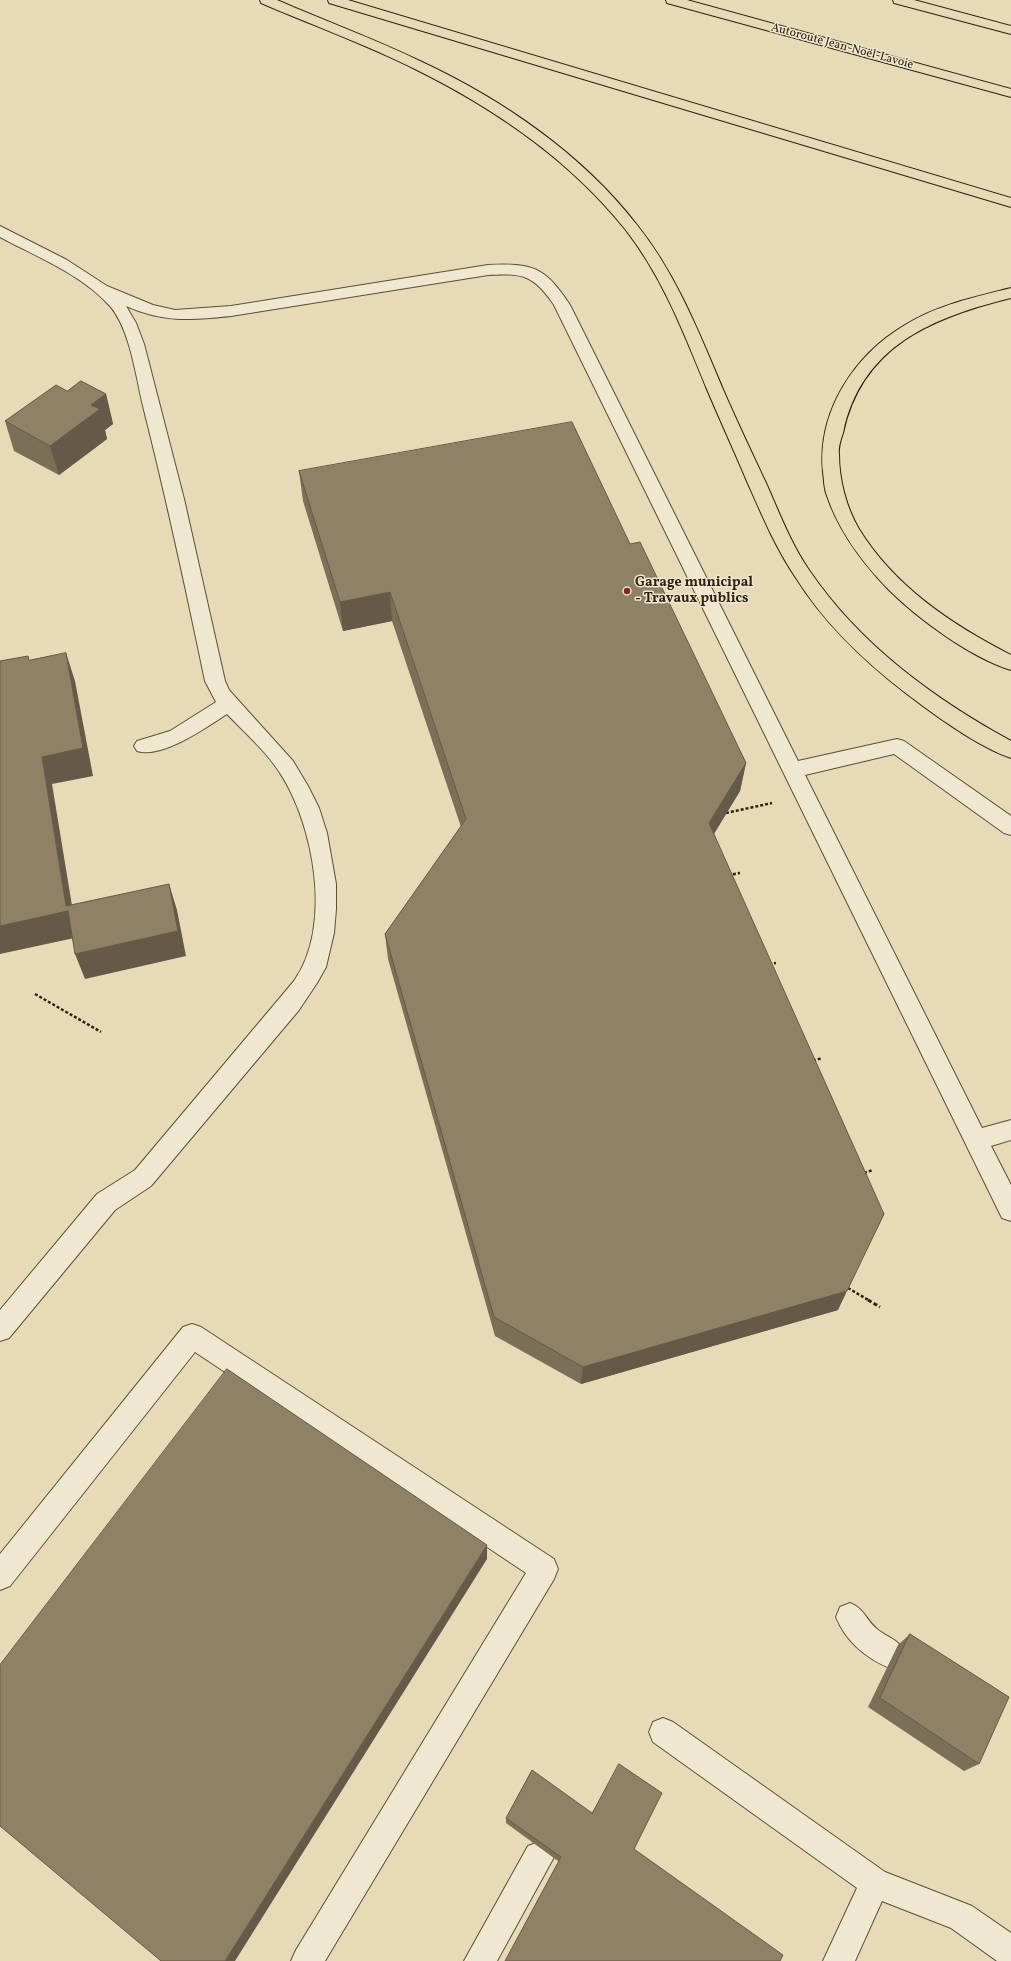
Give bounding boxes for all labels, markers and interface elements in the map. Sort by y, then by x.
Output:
street label: Autoroute Jean-Noël-Lavoie [769,21,915,73]
place label: Garage municipal - Travaux publics [635,575,753,608]
marker: Garage municipal - Travaux publics [622,586,632,596]

